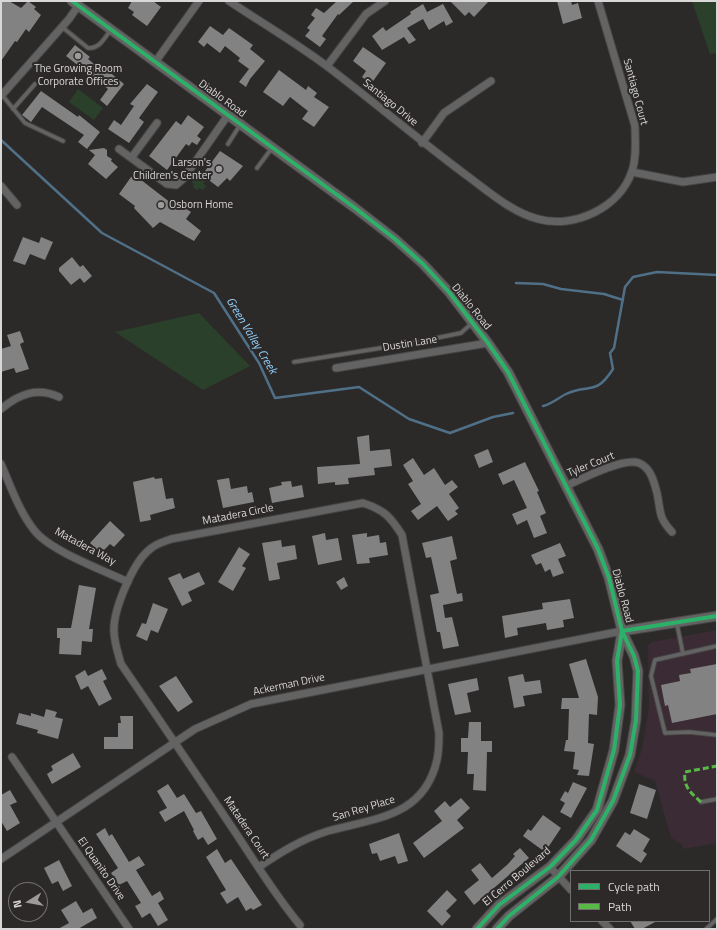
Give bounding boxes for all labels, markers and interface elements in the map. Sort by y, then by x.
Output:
marker: The Growing Room Corporate Offices [73,51,83,61]
street label: Santiago Court [620,57,650,127]
place label: The Growing Room Corporate Offices [34,62,122,88]
street label: Diablo Road [196,77,248,121]
street label: Santiago Drive [360,77,420,129]
place label: Larson's Children's Center [133,156,211,182]
marker: Larson's Children's Center [214,164,224,174]
place label: Osborn Home [169,198,233,212]
marker: Osborn Home [156,200,166,210]
street label: Diablo Road [448,281,494,333]
water label: Green Valley Creek [222,295,280,377]
street label: Dustin Lane [382,333,438,355]
street label: Tyler Court [565,450,617,480]
street label: Matadera Circle [201,502,275,528]
street label: Matadera Way [52,525,118,569]
street label: Diablo Road [608,568,636,624]
street label: Ackerman Drive [252,671,326,699]
street label: San Rey Place [331,793,397,825]
street label: Matadera Court [220,794,272,862]
street label: El Quanito Drive [74,835,128,903]
street label: El Cerro Boulevard [480,845,554,909]
legend [570,870,710,922]
text: Cycle path [608,877,660,896]
north arrow [8,882,48,922]
text: Path [608,897,632,916]
text: N [9,899,26,909]

